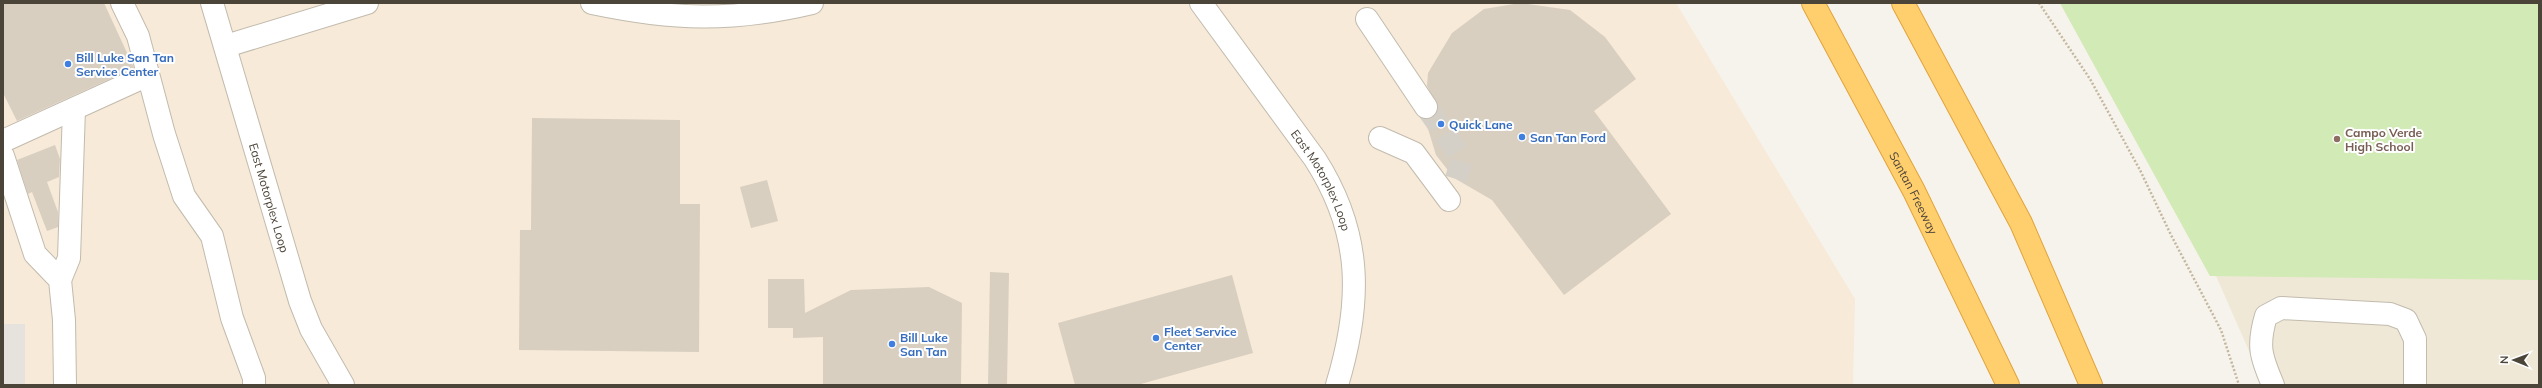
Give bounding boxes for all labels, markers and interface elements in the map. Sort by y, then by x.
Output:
place label: Bill Luke San Tan Service Center [76,50,174,79]
marker: Bill Luke San Tan Service Center [63,59,73,69]
place label: Quick Lane [1449,117,1513,132]
marker: Quick Lane [1436,119,1446,129]
place label: Campo Verde High School [2345,125,2423,154]
street label: East Motorplex Loop [1288,126,1354,232]
place label: San Tan Ford [1530,130,1606,145]
marker: San Tan Ford [1517,132,1527,142]
marker: Campo Verde High School [2332,134,2342,144]
street label: East Motorplex Loop [246,141,293,254]
street label: Santan Freeway [1887,149,1942,237]
place label: Fleet Service Center [1164,324,1237,353]
place label: Bill Luke San Tan [900,330,948,359]
marker: Fleet Service Center [1151,333,1161,343]
marker: Bill Luke San Tan [887,339,897,349]
north arrow [2494,340,2534,380]
text: N [2497,356,2511,364]

